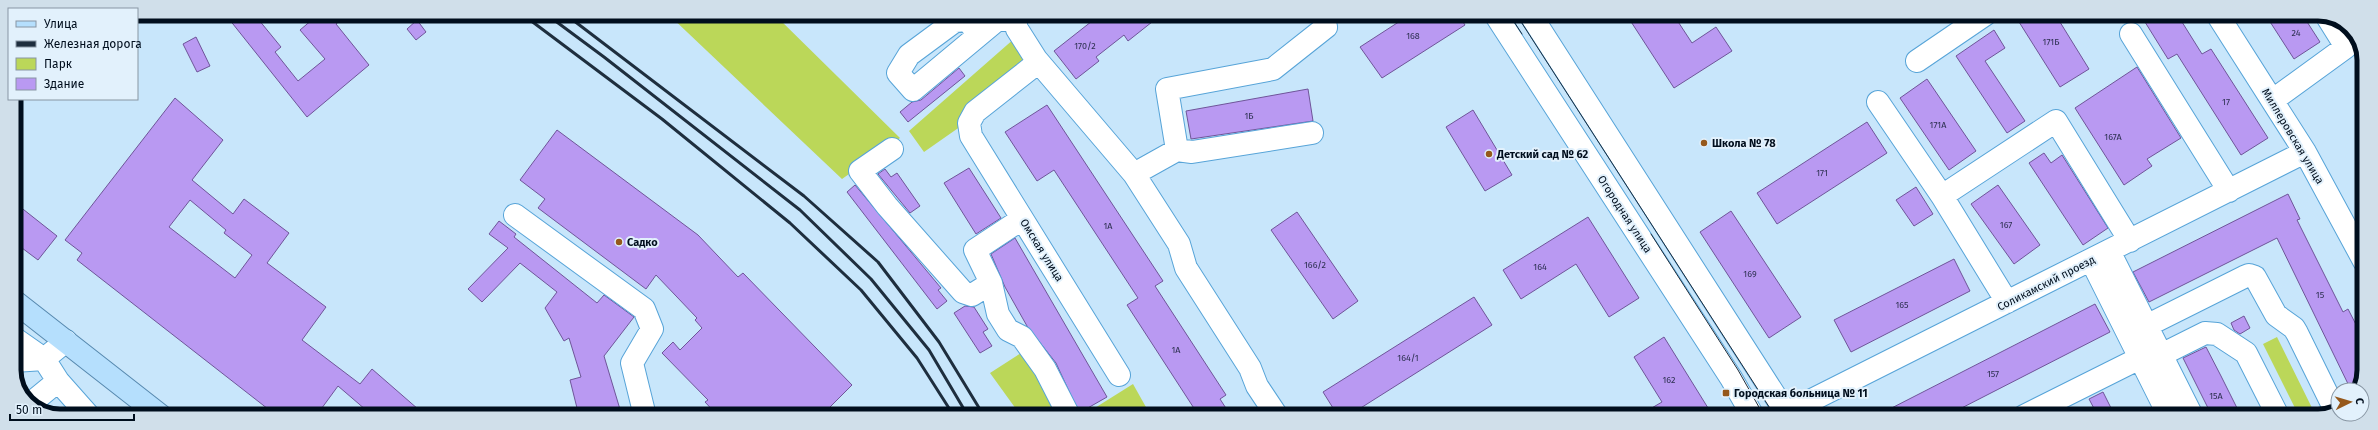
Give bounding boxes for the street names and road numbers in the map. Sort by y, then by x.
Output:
street label: Миллеровская улица [2259,86,2326,186]
street label: Огородная улица [1595,173,1654,255]
street label: Омская улица [1017,217,1066,284]
street label: Соликамский проезд [1995,253,2097,314]

